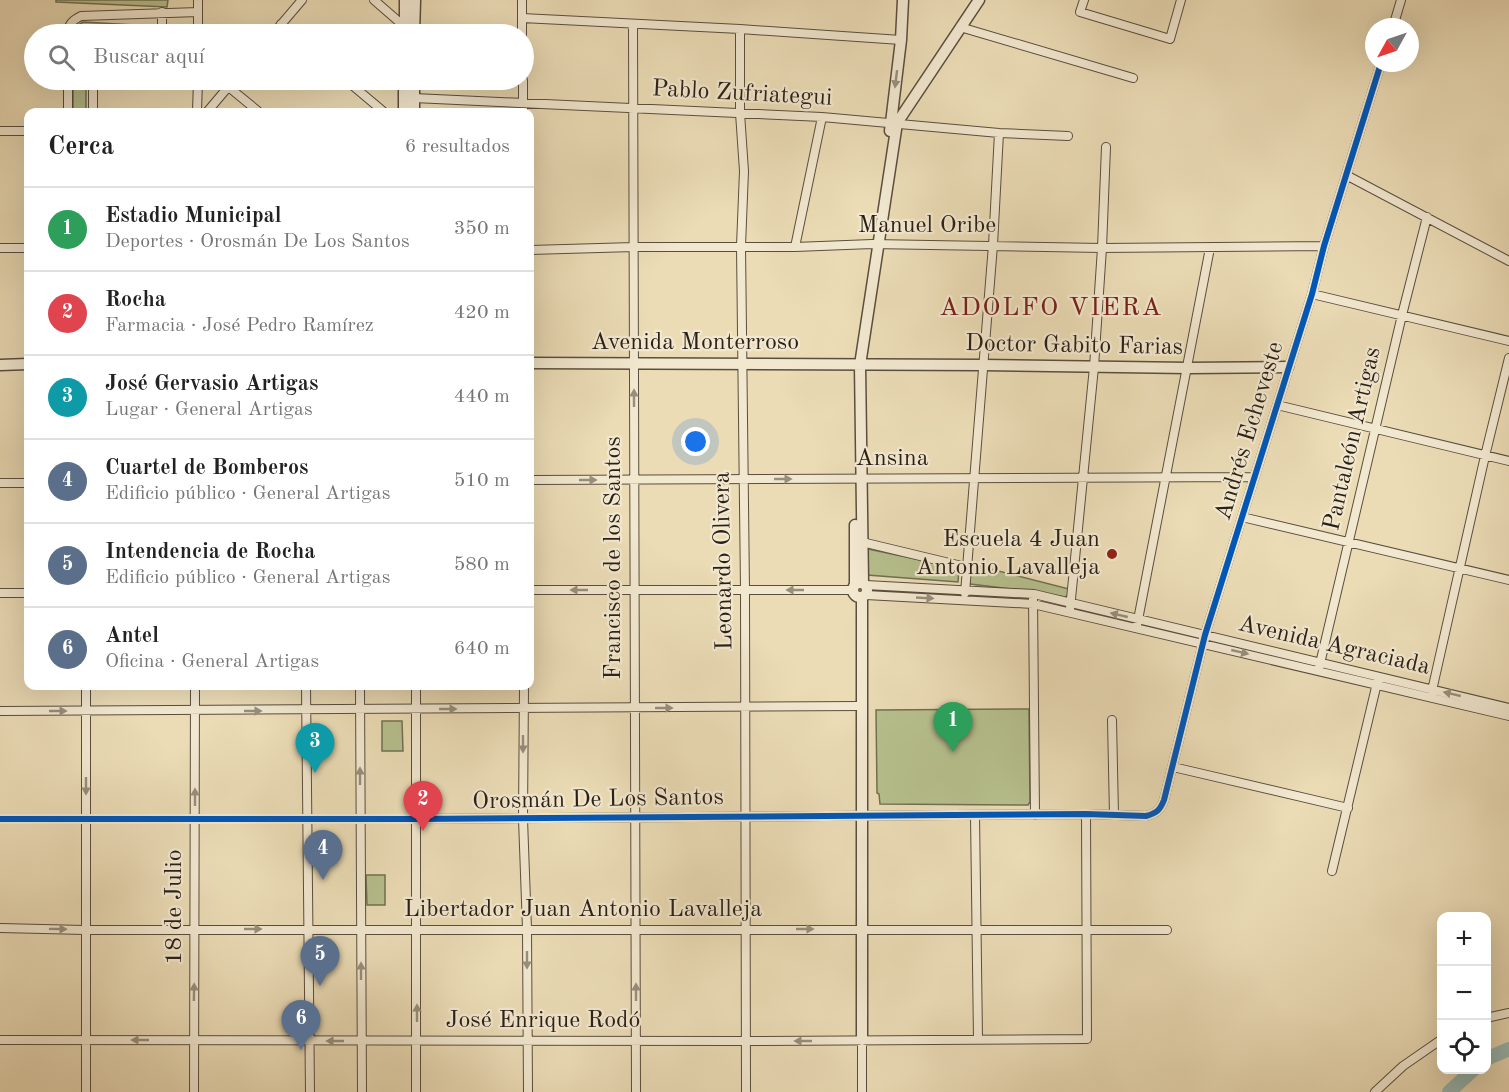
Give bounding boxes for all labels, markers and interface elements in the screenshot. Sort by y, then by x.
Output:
north arrow [1365,18,1419,72]
search box [24,24,534,90]
icon: search [45,41,78,74]
text: Buscar aquí [93,46,205,68]
one-way arrow [892,70,901,89]
street label: Pablo Zufriategui [651,77,833,111]
text: Cerca [48,134,114,160]
text: 6 resultados [405,137,510,157]
text: Estadio Municipal [105,205,282,227]
street label: Manuel Oribe [858,214,996,238]
text: 1 [62,219,73,239]
text: 350 m [454,219,510,239]
text: Deportes · Orosmán De Los Santos [105,232,410,252]
text: Rocha [105,289,166,311]
district label: ADOLFO VIERA [939,295,1163,321]
text: 2 [62,303,73,323]
text: 420 m [454,303,510,323]
text: Farmacia · José Pedro Ramírez [105,316,374,336]
street label: Avenida Monterroso [591,331,799,355]
street label: Doctor Gabito Farias [965,332,1183,360]
street label: Andrés Echeveste [1211,339,1289,523]
street label: Pantaleón Artigas [1320,345,1386,533]
text: José Gervasio Artigas [105,373,318,395]
text: 3 [62,387,73,407]
text: 440 m [454,387,510,407]
one-way arrow [629,388,639,407]
text: Lugar · General Artigas [105,400,313,420]
your location [681,427,710,456]
street label: Francisco de los Santos [602,436,626,680]
street label: Ansina [855,447,929,471]
text: Cuartel de Bomberos [105,457,308,479]
text: 4 [62,471,73,491]
text: 510 m [454,471,510,491]
street label: Leonardo Olivera [710,471,738,651]
one-way arrow [773,474,792,484]
one-way arrow [578,475,597,485]
text: Edificio público · General Artigas [105,484,390,504]
place label: Escuela 4 Juan Antonio Lavalleja [916,528,1100,580]
text: Intendencia de Rocha [105,541,315,563]
marker: Escuela 4 Juan Antonio Lavalleja [1105,547,1119,561]
text: 5 [62,555,73,575]
text: 580 m [454,555,510,575]
text: Edificio público · General Artigas [105,568,390,588]
one-way arrow [569,585,588,595]
one-way arrow [785,585,804,595]
one-way arrow [915,593,934,603]
one-way arrow [1110,610,1129,620]
street label: Avenida Agraciada [1236,612,1432,680]
text: Antel [105,625,159,647]
text: 6 [62,639,73,659]
text: 640 m [454,639,510,659]
one-way arrow [1231,648,1249,658]
text: Oficina · General Artigas [105,652,319,672]
one-way arrow [1442,689,1461,698]
pin: 1 [934,702,972,752]
one-way arrow [655,703,674,712]
one-way arrow [439,704,458,714]
one-way arrow [49,706,68,716]
one-way arrow [244,706,263,715]
pin: 3 [296,724,334,773]
one-way arrow [518,734,528,753]
one-way arrow [355,766,365,785]
one-way arrow [81,776,91,795]
pin: 2 [404,782,442,831]
street label: Orosmán De Los Santos [472,786,724,814]
one-way arrow [190,787,200,806]
pin: 4 [304,830,342,880]
street label: 18 de Julio [163,849,187,965]
street label: Libertador Juan Antonio Lavalleja [404,898,762,922]
map controls [1437,912,1491,1074]
button: + [1437,912,1491,966]
one-way arrow [244,924,263,934]
one-way arrow [796,924,815,934]
one-way arrow [49,925,68,934]
pin: 5 [300,936,340,986]
one-way arrow [522,950,532,969]
one-way arrow [356,961,366,980]
button: − [1437,966,1491,1020]
one-way arrow [189,982,199,1001]
one-way arrow [631,982,641,1001]
pin: 6 [282,1000,320,1050]
one-way arrow [412,1003,421,1022]
street label: José Enrique Rodó [445,1009,641,1033]
button: locate [1437,1020,1491,1074]
one-way arrow [131,1035,150,1045]
one-way arrow [326,1036,345,1046]
one-way arrow [794,1036,813,1046]

